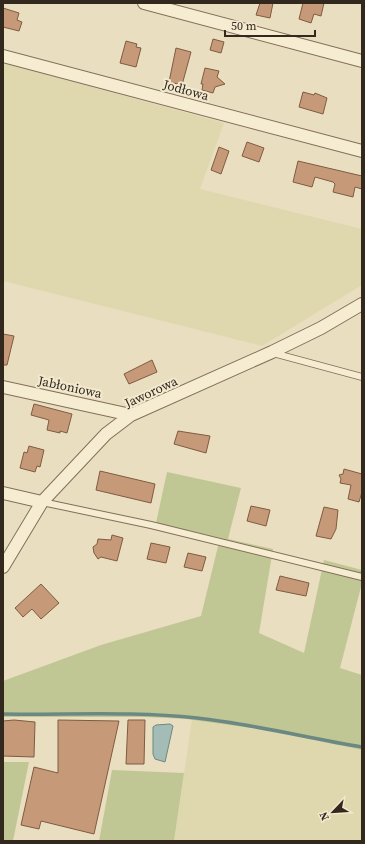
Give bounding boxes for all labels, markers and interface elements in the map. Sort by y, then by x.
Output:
scale bar [225,12,315,38]
text: 50 m [231,18,257,34]
street label: Jodłowa [160,76,211,104]
street label: Jabłoniowa [36,372,104,402]
street label: Jaworowa [121,372,181,412]
north arrow [313,792,353,832]
text: N [316,809,333,823]

